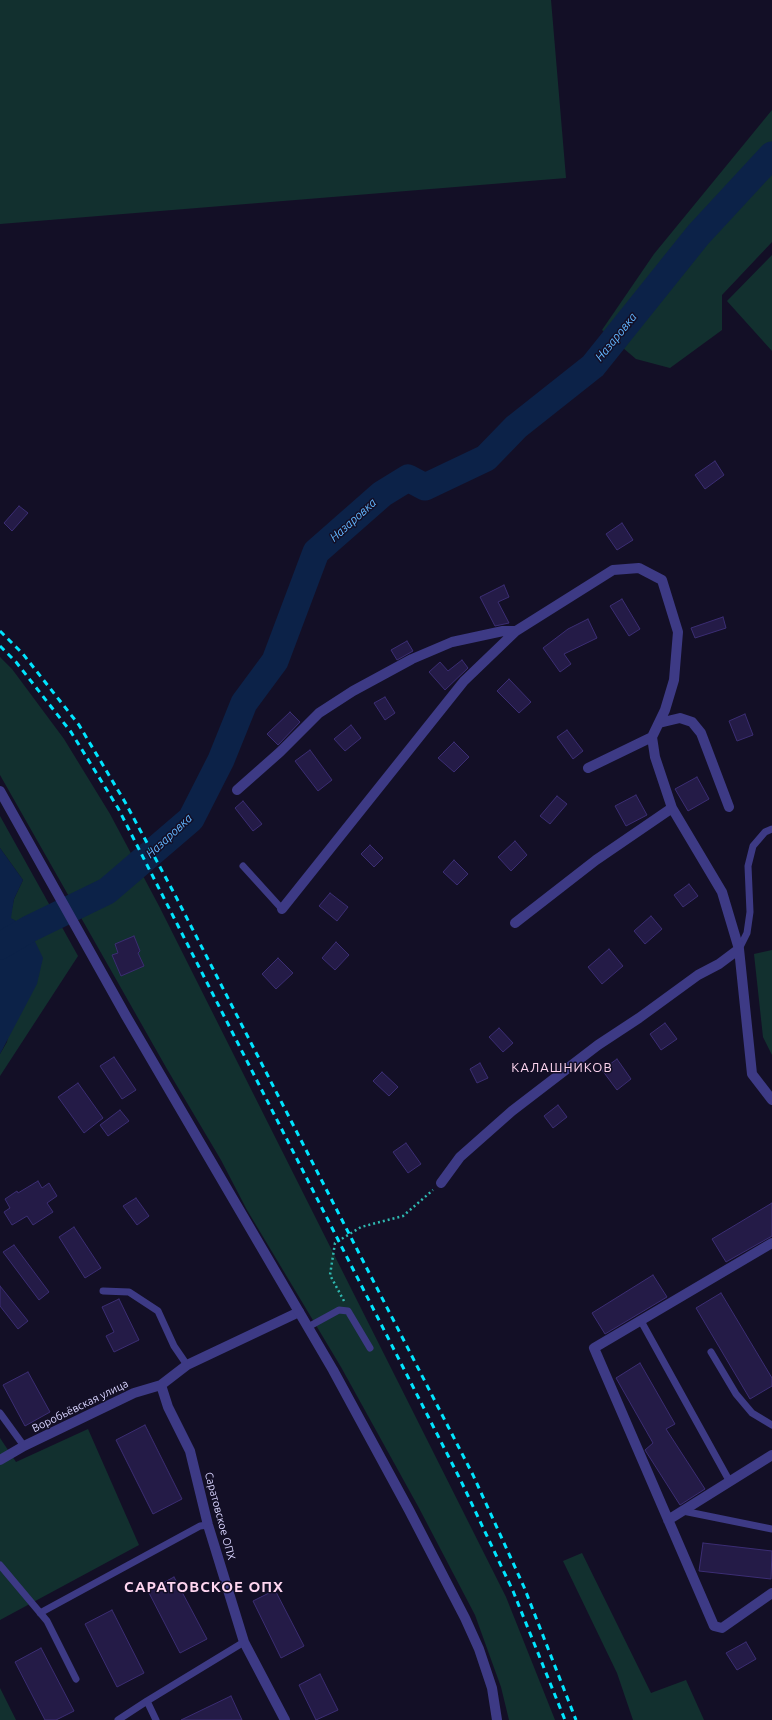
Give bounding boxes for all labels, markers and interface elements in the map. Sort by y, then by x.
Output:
water label: Назаровка [592,310,640,364]
water label: Назаровка [327,495,379,545]
water label: Назаровка [143,811,195,861]
district label: КАЛАШНИКОВ [511,1060,613,1076]
street label: Воробьёвская улица [30,1377,130,1435]
street label: Саратовское ОПХ [202,1471,238,1561]
district label: САРАТОВСКОЕ ОПХ [124,1578,284,1596]

